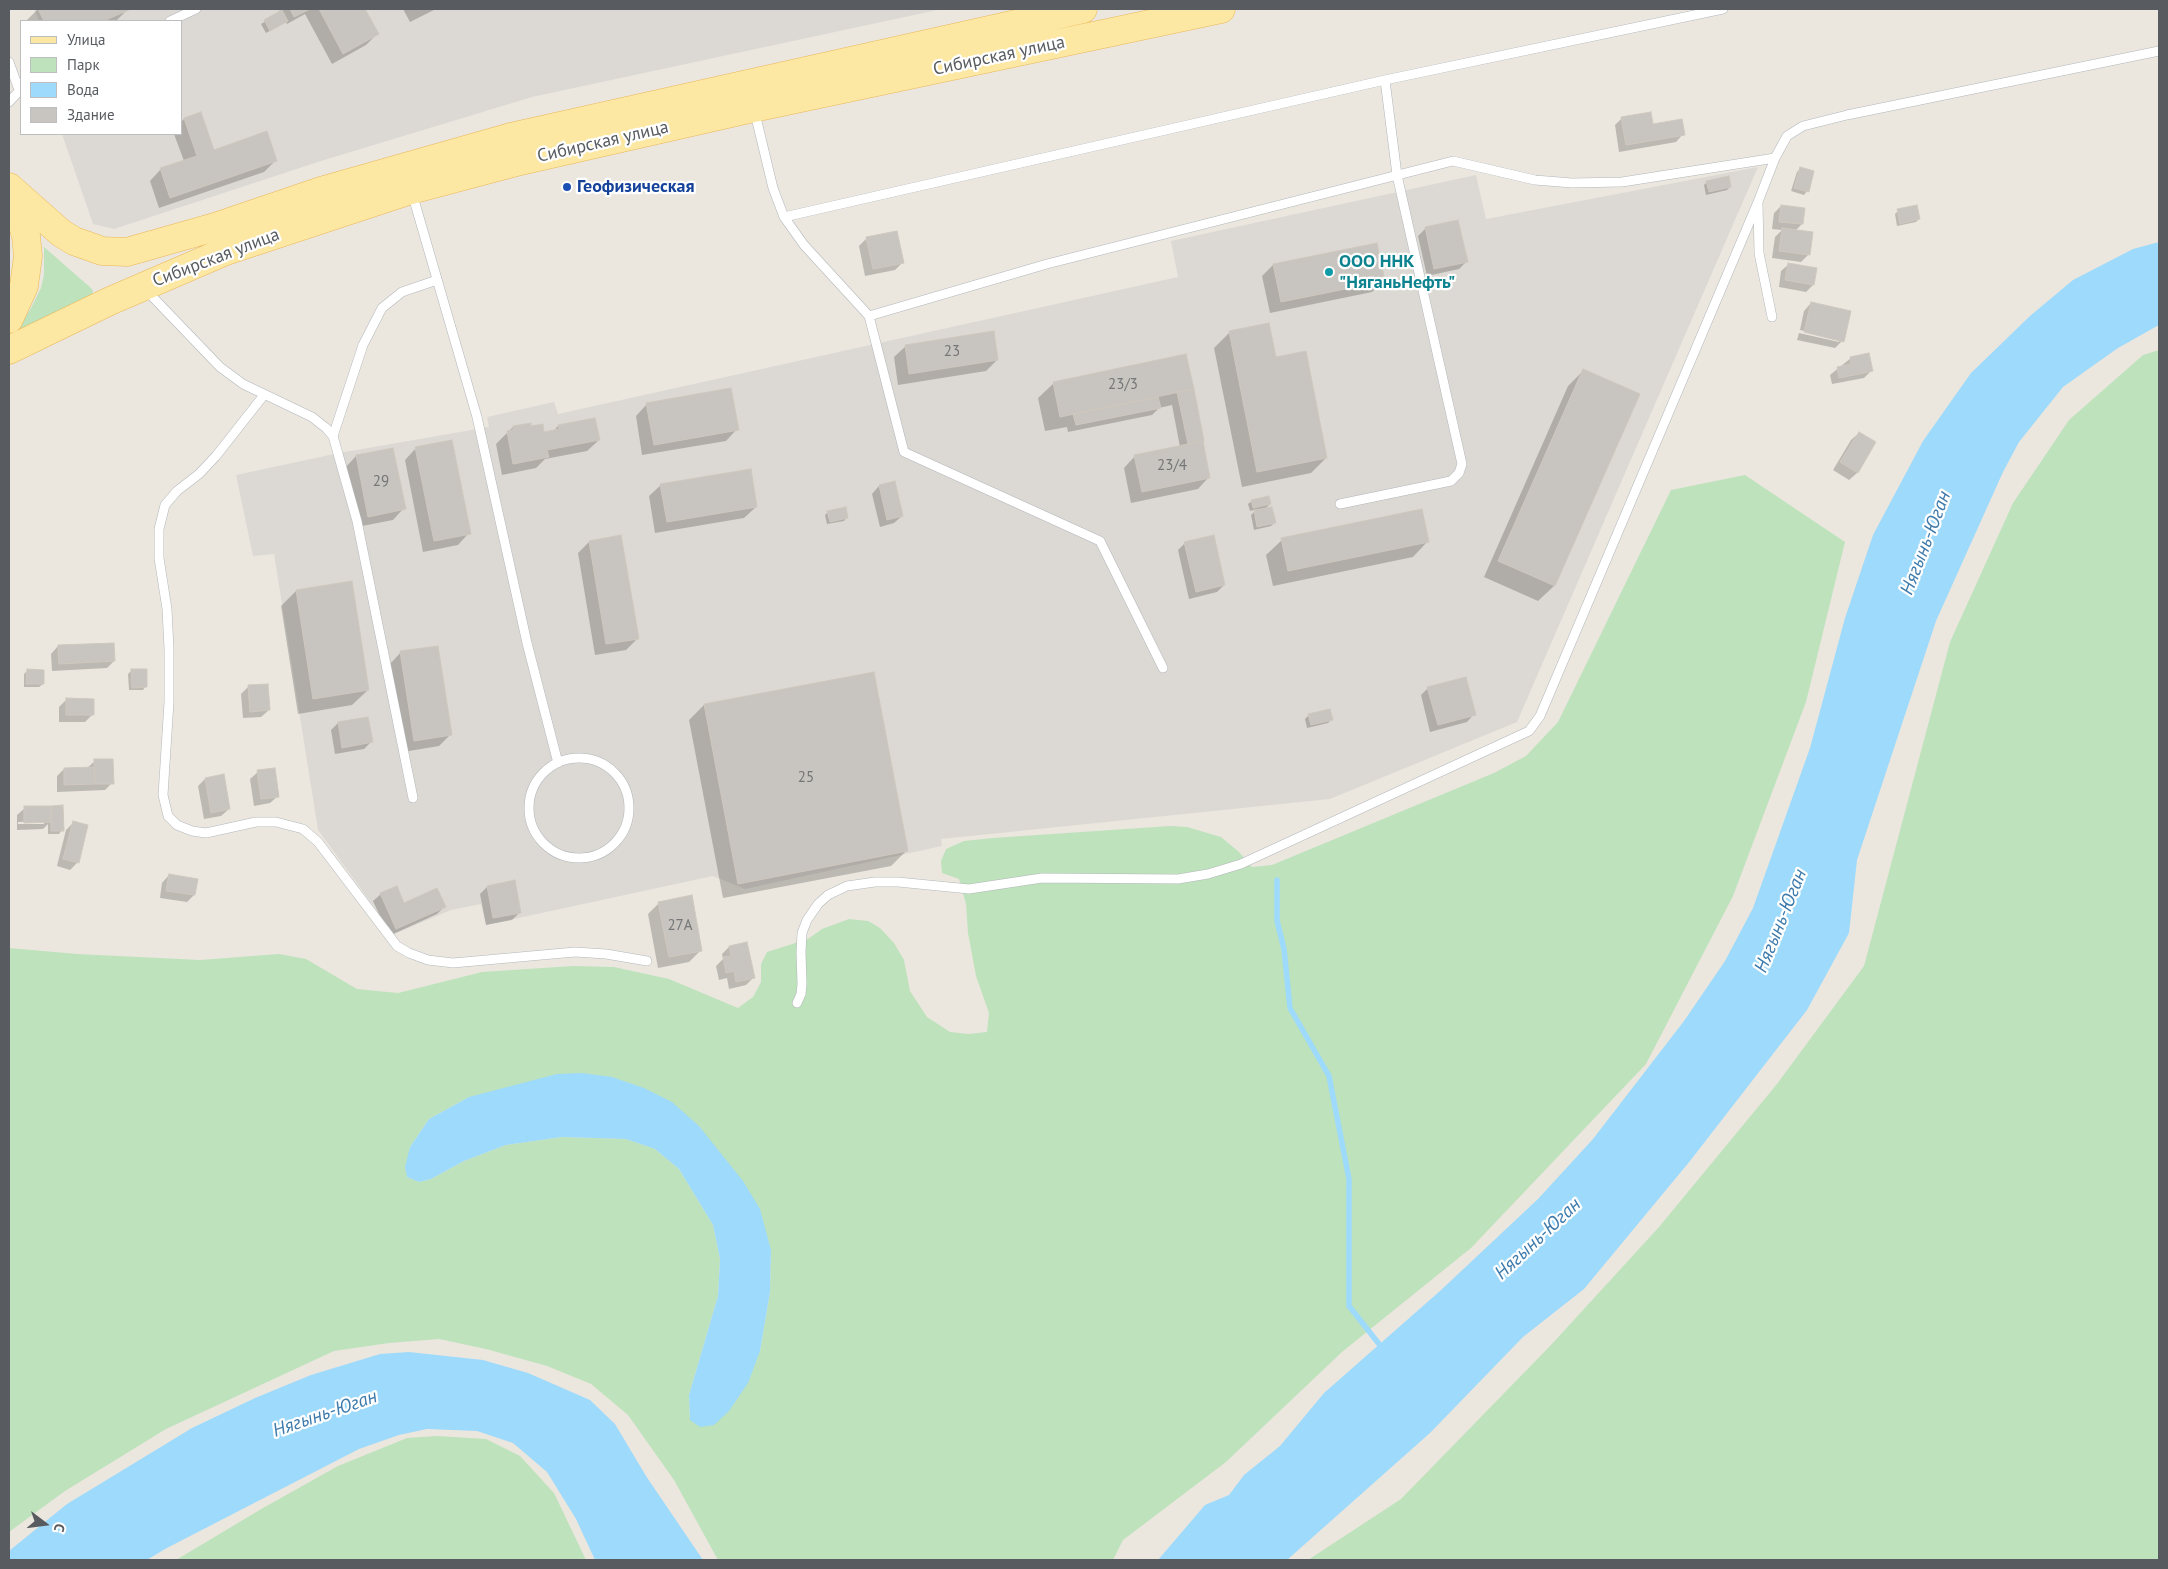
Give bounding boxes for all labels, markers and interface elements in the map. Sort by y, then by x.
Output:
legend [20,20,182,135]
text: Улица [67,30,105,49]
street label: Сибирская улица [931,31,1067,81]
text: Парк [67,55,100,74]
text: Вода [67,80,99,99]
text: Здание [67,105,115,124]
street label: Сибирская улица [535,116,671,168]
place label: Геофизическая [577,176,695,198]
marker: Геофизическая [561,181,573,193]
street label: Сибирская улица [150,224,282,292]
place label: ООО ННК "НяганьНефть" [1339,251,1455,294]
marker: ООО ННК "НяганьНефть" [1323,266,1335,278]
house number: 23 [944,343,960,361]
house number: 23/3 [1108,376,1138,394]
house number: 23/4 [1157,457,1187,475]
house number: 29 [373,473,389,491]
water label: Нягынь-Юган [1896,488,1956,598]
house number: 25 [798,769,814,787]
water label: Нягынь-Юган [1750,866,1812,976]
house number: 27А [667,917,693,935]
water label: Нягынь-Юган [1490,1193,1586,1285]
water label: Нягынь-Юган [270,1385,380,1443]
north arrow [20,1499,70,1549]
text: С [50,1522,69,1534]

